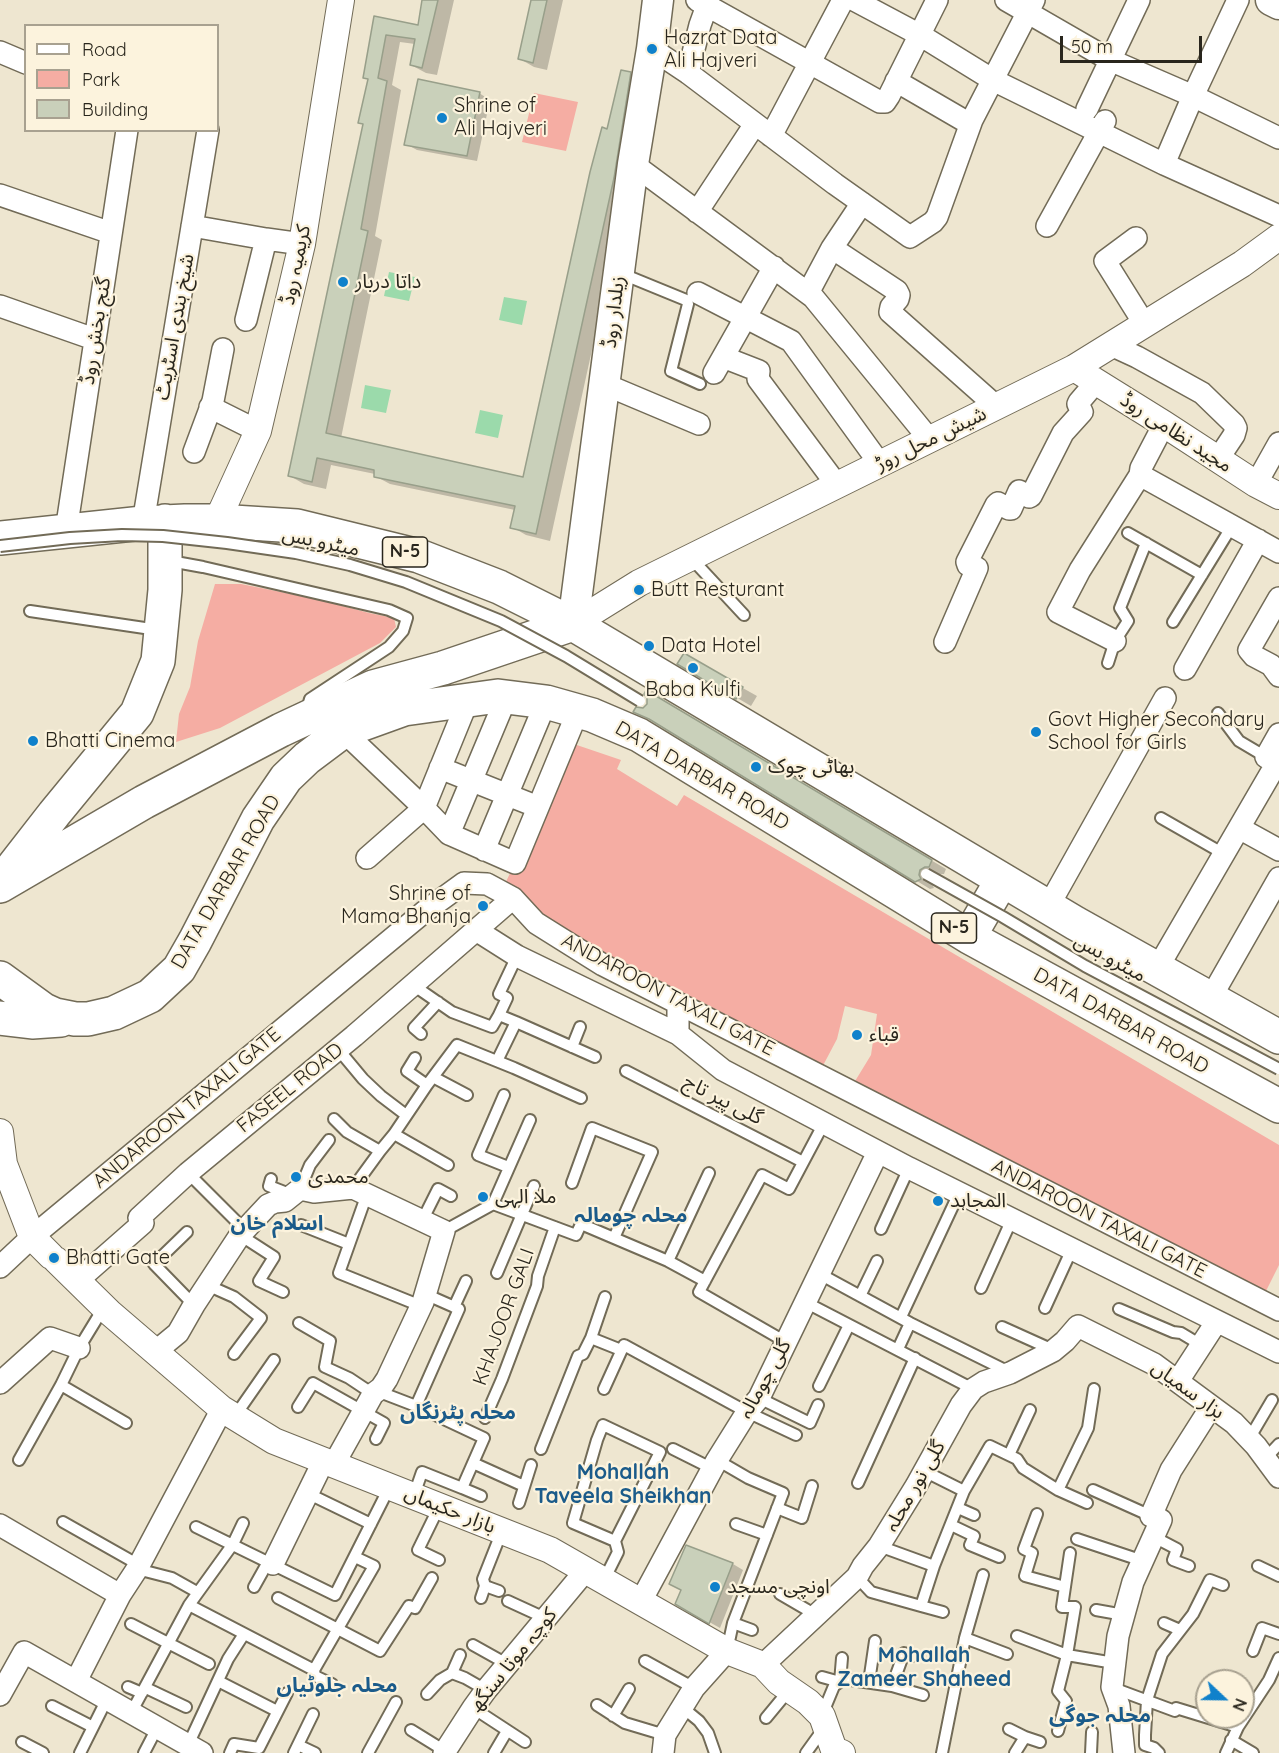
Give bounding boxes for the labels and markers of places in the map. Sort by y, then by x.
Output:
place label: Hazrat Data Ali Hajveri [664,26,777,73]
marker: Hazrat Data Ali Hajveri [645,42,659,56]
place label: Shrine of Ali Hajveri [454,94,547,141]
marker: Shrine of Ali Hajveri [435,111,449,125]
place label: داتا دربار [355,270,421,294]
marker: داتا دربار [336,275,350,289]
place label: Butt Resturant [651,578,784,602]
marker: Butt Resturant [632,583,646,597]
place label: Data Hotel [661,634,761,658]
marker: Data Hotel [642,639,656,653]
marker: Baba Kulfi [686,661,700,675]
place label: Baba Kulfi [645,678,741,702]
place label: Govt Higher Secondary School for Girls [1048,708,1265,755]
marker: Govt Higher Secondary School for Girls [1029,725,1043,739]
place label: Bhatti Cinema [45,729,175,753]
marker: Bhatti Cinema [26,734,40,748]
place label: بھاٹی چوک [768,755,854,779]
marker: بھاٹی چوک [749,760,763,774]
place label: Shrine of Mama Bhanja [341,882,471,929]
marker: Shrine of Mama Bhanja [476,899,490,913]
place label: قباء [869,1023,899,1047]
marker: قباء [850,1028,864,1042]
place label: محمدی [308,1165,369,1189]
marker: محمدی [289,1170,303,1184]
place label: ملا الہی [495,1185,556,1209]
place label: المجاہد [950,1189,1006,1213]
marker: ملا الہی [476,1190,490,1204]
marker: المجاہد [931,1194,945,1208]
place label: Bhatti Gate [66,1246,170,1270]
marker: Bhatti Gate [47,1251,61,1265]
place label: اونچی مسجد [727,1575,830,1599]
marker: اونچی مسجد [708,1580,722,1594]

